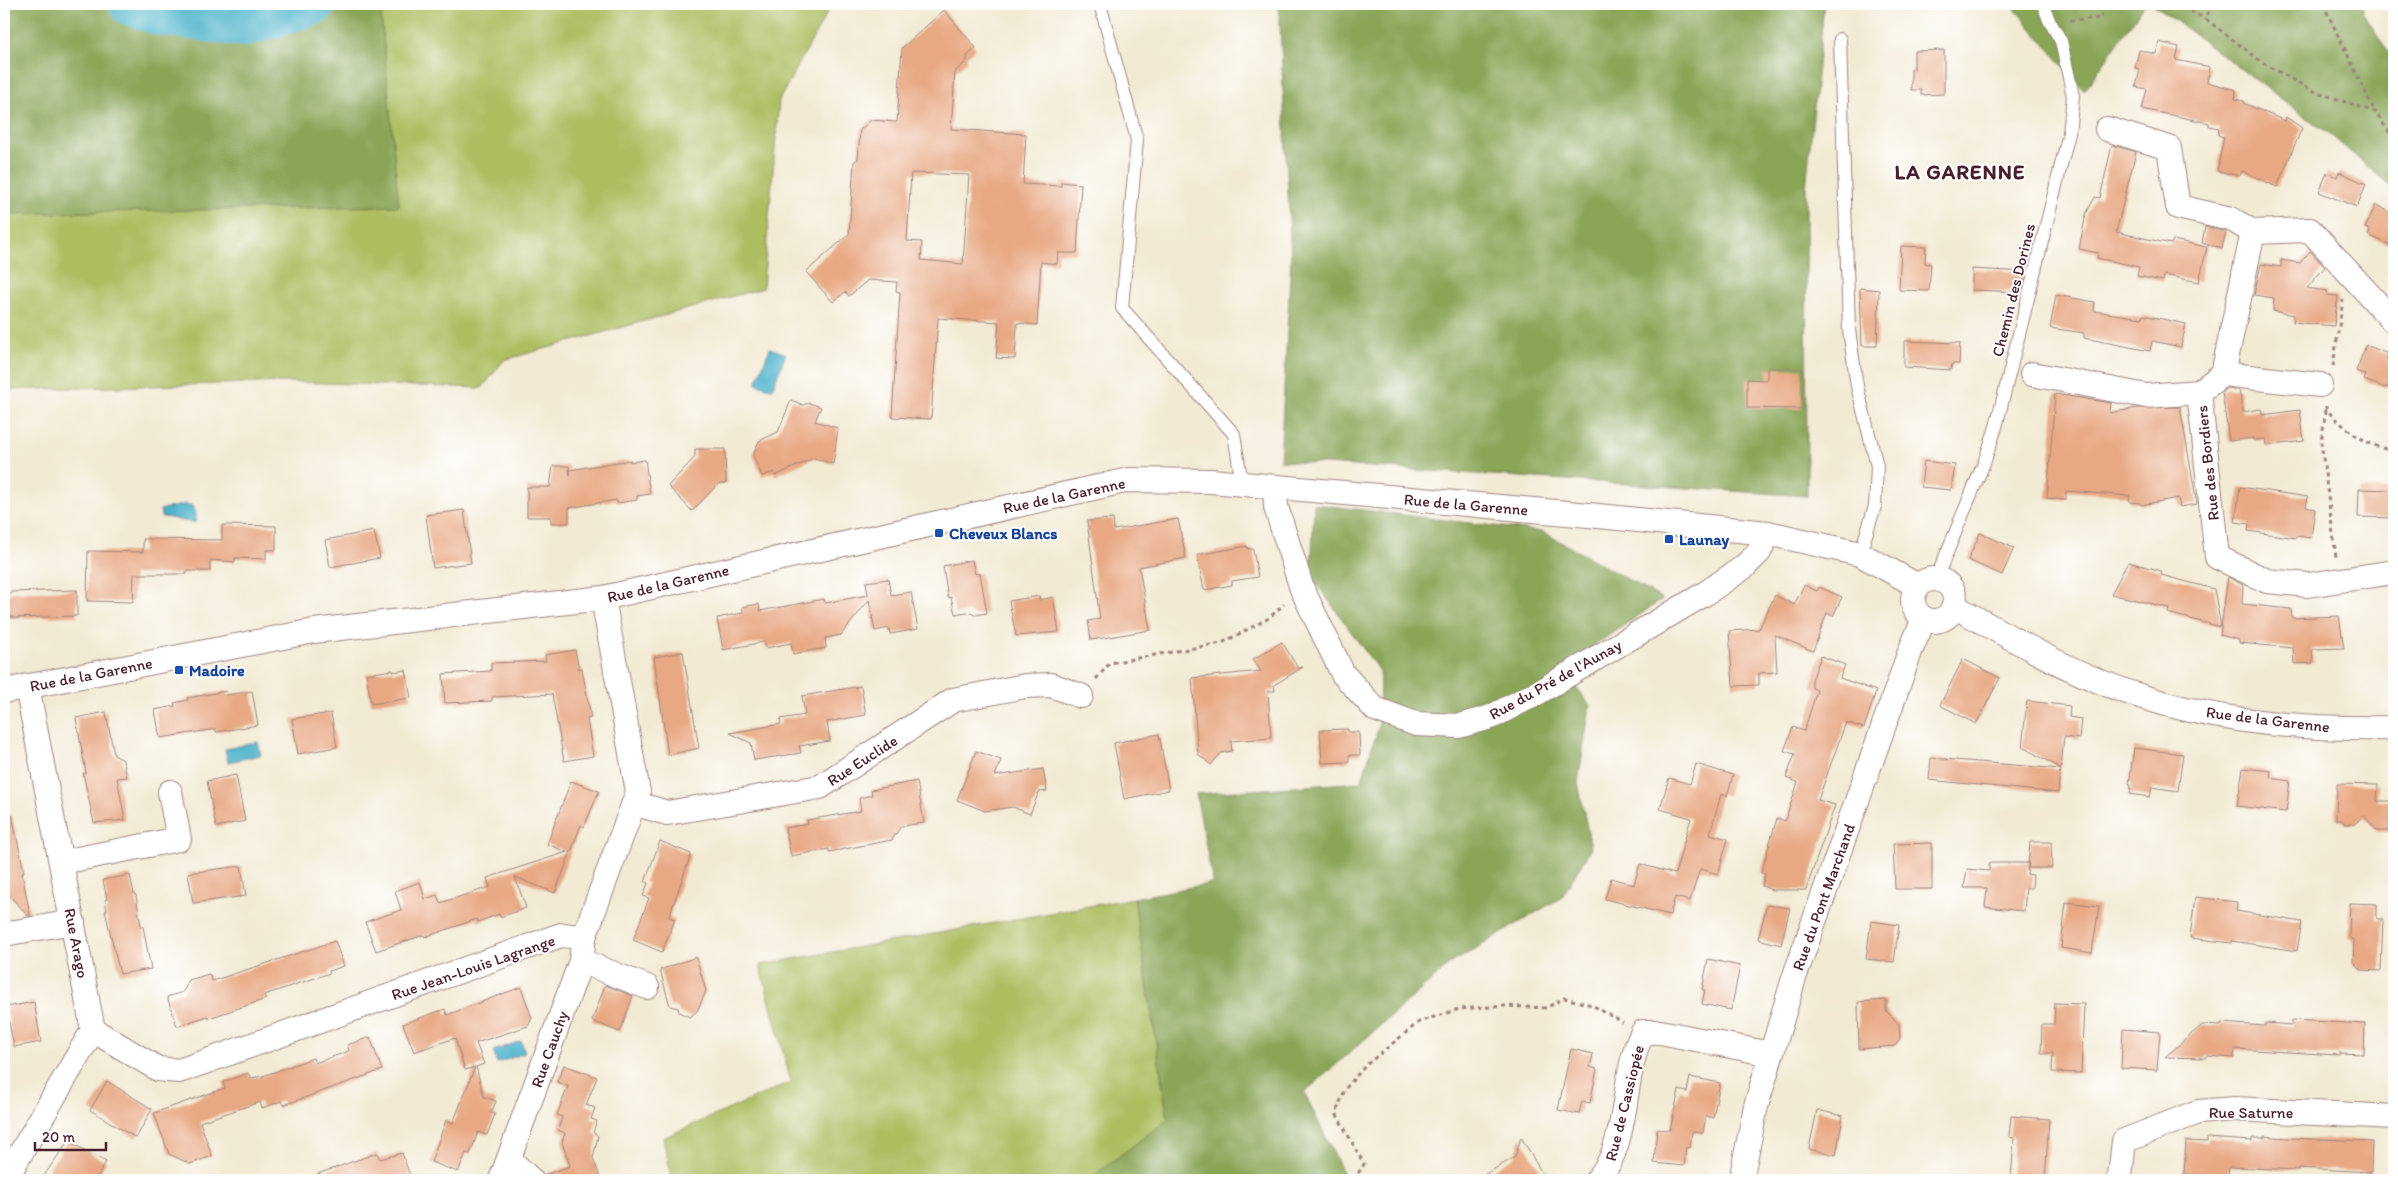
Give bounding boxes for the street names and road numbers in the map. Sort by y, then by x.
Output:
street label: Chemin des Dorines [1988,222,2039,359]
street label: Rue des Bordiers [2192,404,2223,521]
street label: Rue de la Garenne [1001,473,1127,518]
street label: Rue de la Garenne [1403,490,1529,519]
street label: Rue de la Garenne [605,560,731,607]
street label: Rue du Pré de l'Aunay [1486,635,1625,724]
street label: Rue de la Garenne [28,653,154,696]
street label: Rue de la Garenne [2205,702,2331,737]
street label: Rue Euclide [824,731,901,790]
street label: Rue du Pont Marchand [1788,821,1859,973]
street label: Rue Arago [60,906,93,980]
street label: Rue Jean-Louis Lagrange [389,931,557,1004]
street label: Rue Cauchy [527,1008,572,1090]
street label: Rue de Cassiopée [1601,1043,1648,1163]
street label: Rue Saturne [2209,1103,2293,1122]

